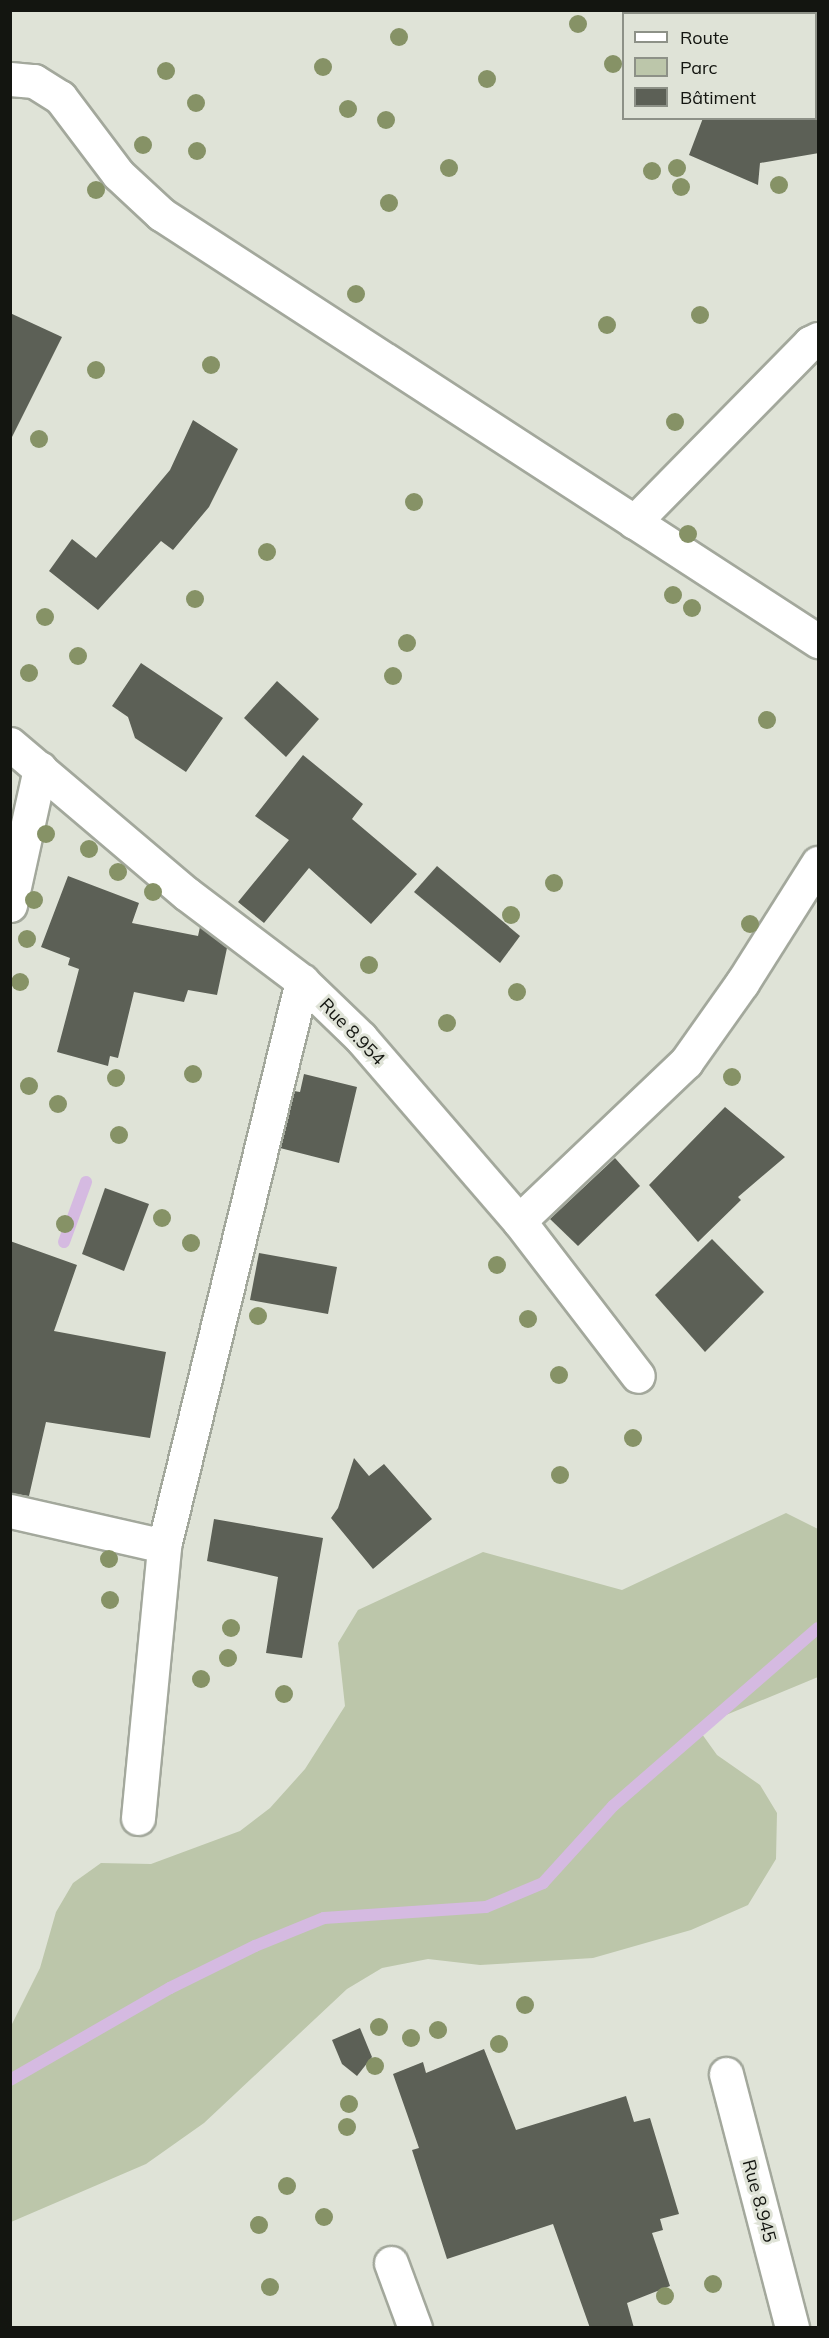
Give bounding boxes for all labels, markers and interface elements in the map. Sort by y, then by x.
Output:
legend [622,12,817,120]
text: Route [680,26,729,49]
text: Parc [680,56,717,79]
text: Bâtiment [680,86,756,109]
street label: Rue 8.954 [315,994,389,1070]
street label: Rue 8.945 [738,2157,780,2245]

